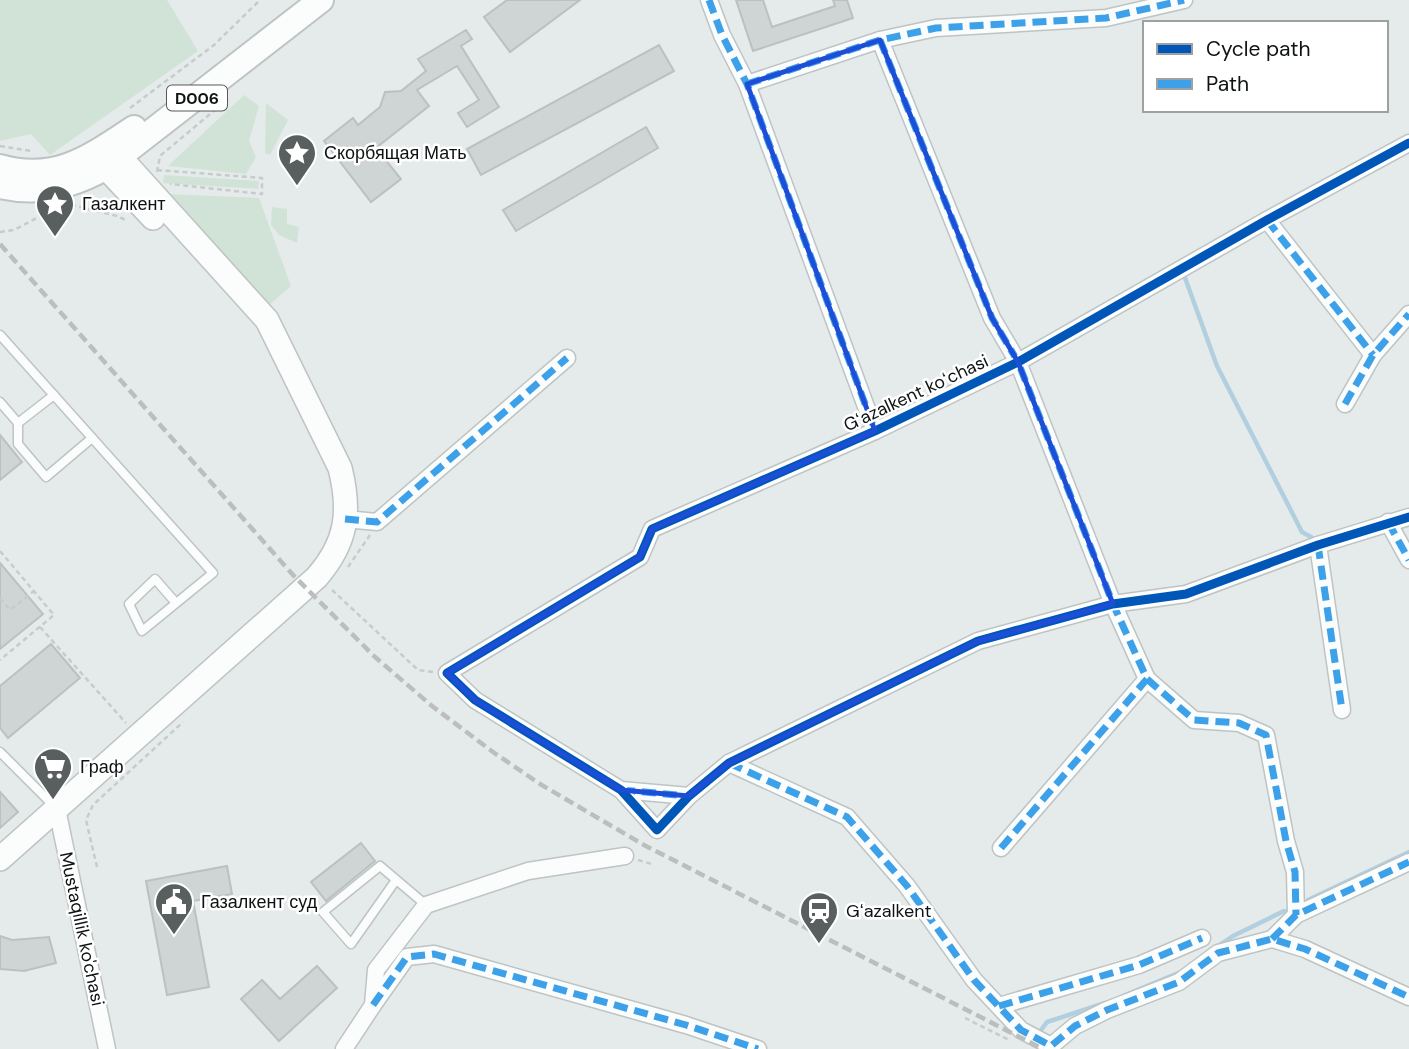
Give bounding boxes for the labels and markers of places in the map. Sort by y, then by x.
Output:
place icon: Скорбящая Мать [276,132,318,187]
place label: Скорбящая Мать [324,141,467,165]
place icon: Газалкент [34,183,76,238]
place label: Газалкент [82,192,166,216]
supermarket icon: Граф [32,746,74,801]
place label: Граф [80,755,124,779]
public building icon: Газалкент суд [153,881,195,936]
place label: Газалкент суд [201,890,318,914]
station icon: Gʻazalkent [798,890,840,945]
place label: Gʻazalkent [846,899,932,923]

